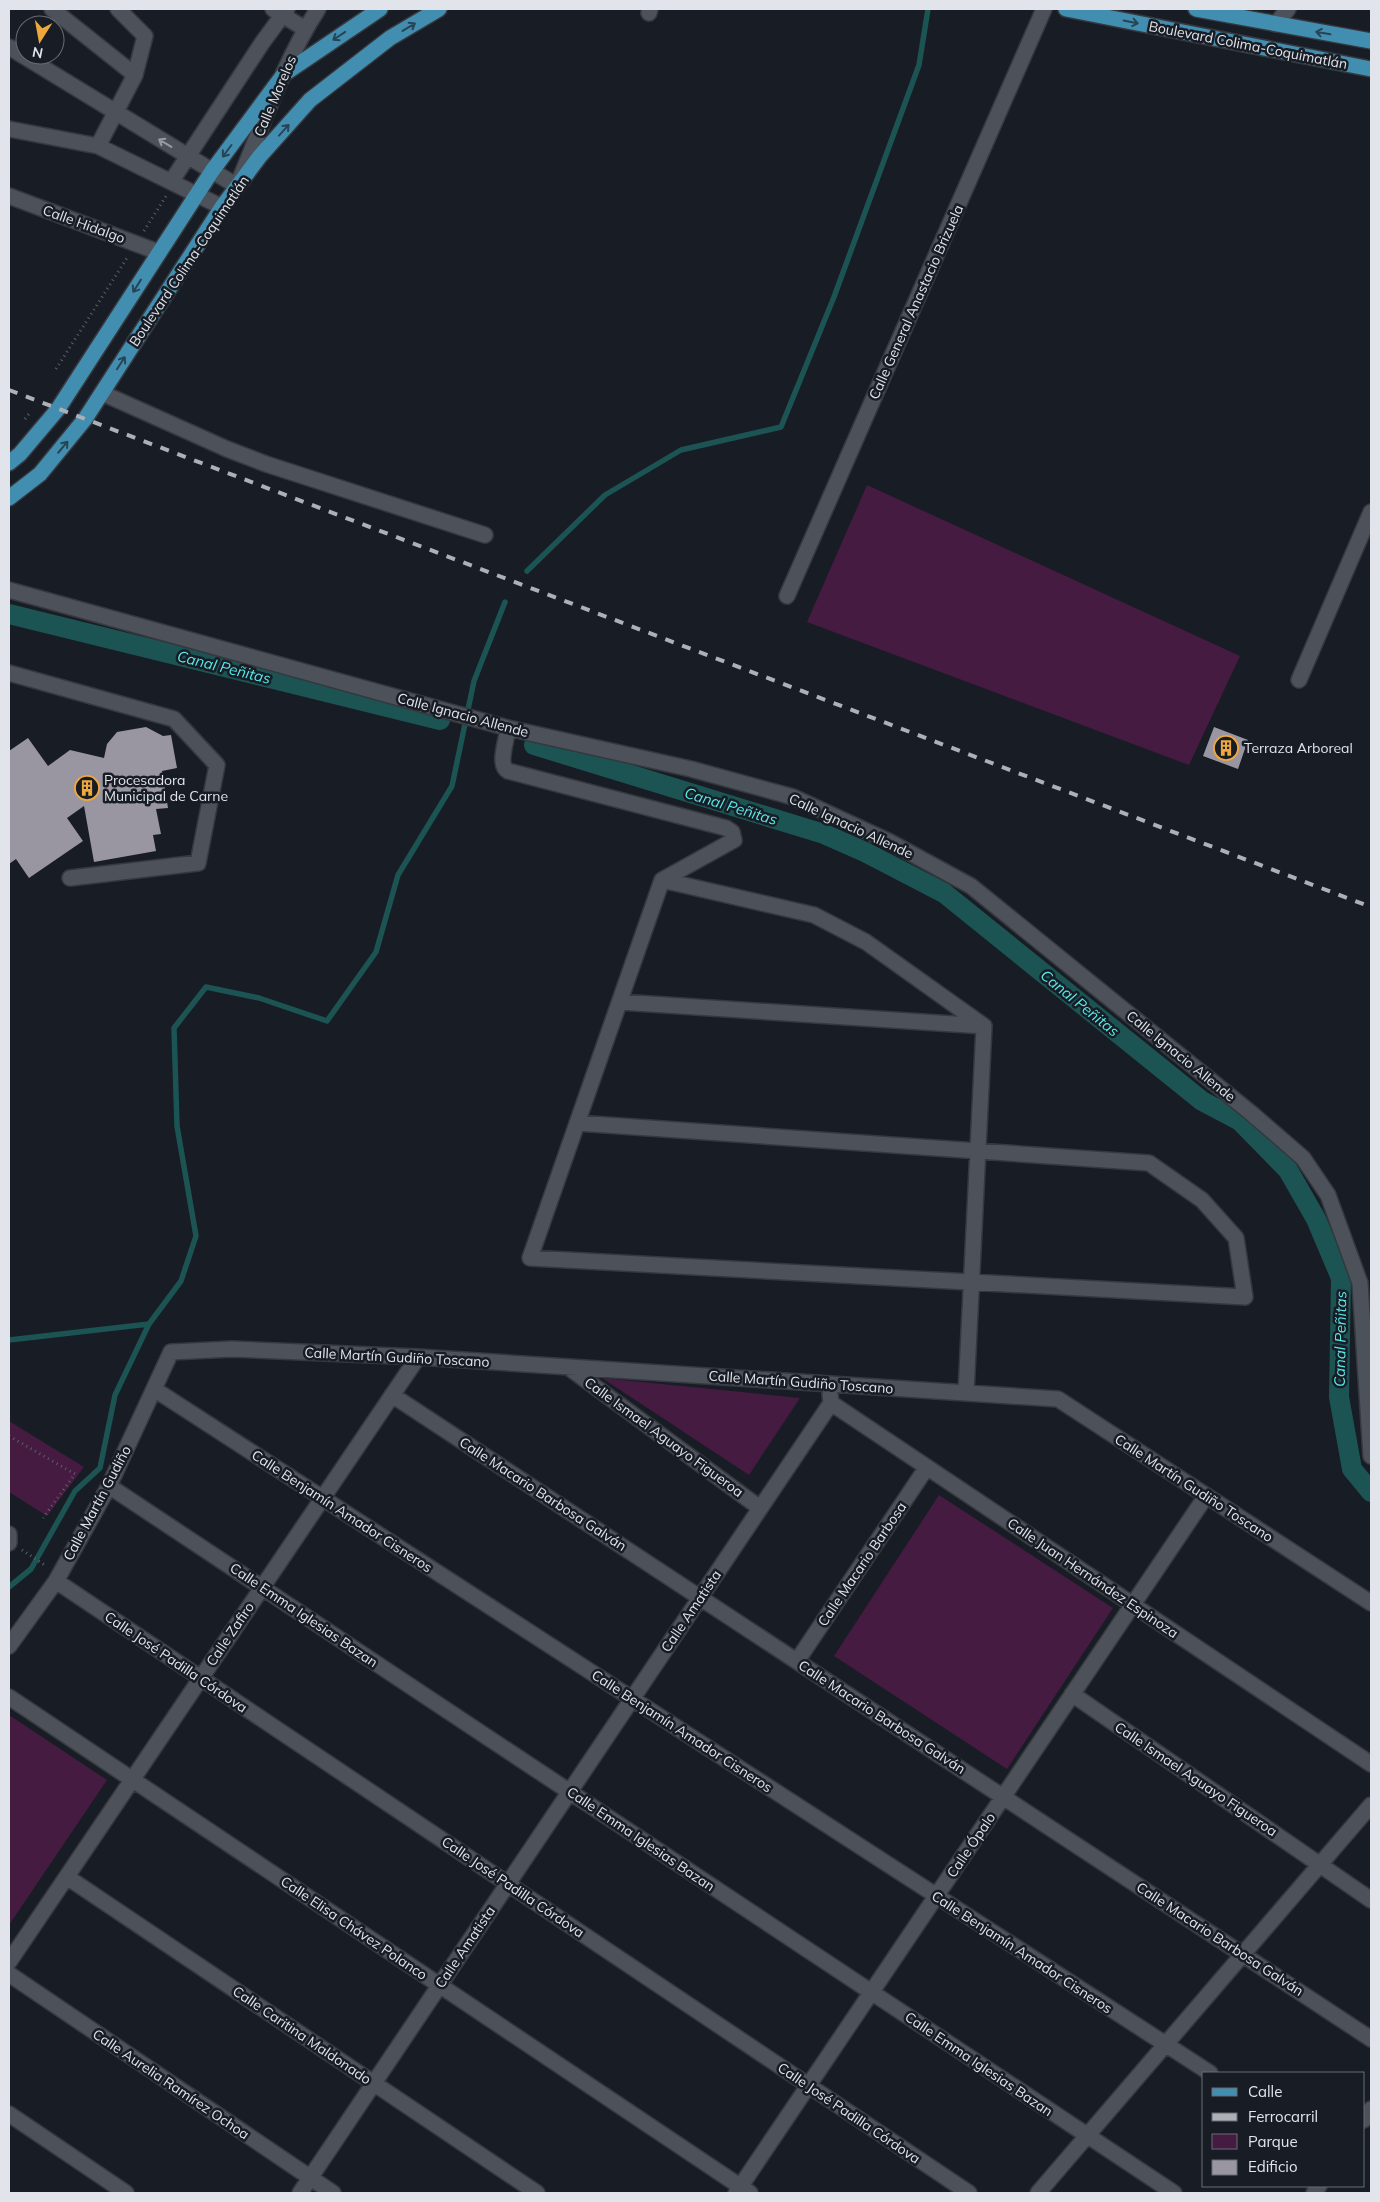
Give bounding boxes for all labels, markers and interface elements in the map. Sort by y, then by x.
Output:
north arrow [15,15,65,65]
one-way arrow [1123,17,1139,27]
street label: Boulevard Colima-Coquimatlán [1147,17,1349,73]
one-way arrow [401,22,415,32]
one-way arrow [1316,27,1332,37]
one-way arrow [332,31,346,41]
text: N [31,43,44,63]
street label: Calle Morelos [250,53,300,139]
one-way arrow [278,123,289,136]
one-way arrow [159,138,173,148]
one-way arrow [222,144,232,158]
street label: Boulevard Colima-Coquimatlán [125,172,253,350]
street label: Calle Hidalgo [40,201,128,247]
street label: Calle General Anastacio Brizuela [865,202,967,402]
one-way arrow [131,278,141,292]
one-way arrow [116,357,126,371]
one-way arrow [57,440,68,453]
water label: Canal Peñitas [175,646,273,688]
street label: Calle Ignacio Allende [395,689,531,741]
building icon: Terraza Arboreal [1213,735,1239,761]
place label: Terraza Arboreal [1244,739,1353,757]
place label: Procesadora Municipal de Carne [104,771,228,805]
building icon: Procesadora Municipal de Carne [74,775,100,801]
water label: Canal Peñitas [682,783,780,829]
street label: Calle Ignacio Allende [786,789,916,863]
water label: Canal Peñitas [1037,965,1123,1041]
street label: Calle Ignacio Allende [1123,1007,1239,1105]
water label: Canal Peñitas [1330,1291,1350,1387]
street label: Calle Martín Gudiño Toscano [304,1343,490,1371]
street label: Calle Martín Gudiño Toscano [708,1367,894,1397]
street label: Calle Ismael Aguayo Figueroa [581,1373,747,1501]
street label: Calle Martín Gudiño Toscano [1111,1430,1277,1546]
street label: Calle Macario Barbosa Galván [456,1433,630,1555]
street label: Calle Martín Gudiño [59,1442,135,1564]
street label: Calle Benjamín Amador Cisneros [248,1446,436,1576]
street label: Calle Macario Barbosa [814,1498,910,1630]
street label: Calle Juan Hernández Espinoza [1004,1514,1182,1642]
street label: Calle Emma Iglesias Bazan [227,1559,381,1671]
street label: Calle Amatista [657,1567,725,1655]
street label: Calle Zafiro [202,1599,258,1669]
street label: Calle José Padilla Córdova [101,1608,251,1716]
street label: Calle Macario Barbosa Galván [795,1656,969,1778]
street label: Calle Benjamín Amador Cisneros [588,1666,776,1796]
street label: Calle Ismael Aguayo Figueroa [1111,1718,1281,1840]
street label: Calle Emma Iglesias Bazan [564,1783,718,1895]
street label: Calle Ópalo [943,1809,999,1881]
street label: Calle José Padilla Córdova [438,1833,588,1941]
street label: Calle Elisa Chávez Polanco [277,1872,431,1984]
street label: Calle Macario Barbosa Galván [1133,1878,1307,2000]
street label: Calle Benjamín Amador Cisneros [928,1887,1116,2017]
street label: Calle Amatista [431,1903,499,1991]
street label: Calle Caritina Maldonado [229,1982,375,2088]
street label: Calle Emma Iglesias Bazan [902,2008,1056,2120]
street label: Calle Aurelia Ramírez Ochoa [89,2025,253,2143]
street label: Calle José Padilla Córdova [774,2059,924,2167]
legend [1202,2072,1365,2187]
text: Calle [1248,2082,1282,2101]
text: Ferrocarril [1248,2107,1318,2126]
text: Parque [1248,2132,1298,2151]
text: Edificio [1248,2157,1298,2176]

